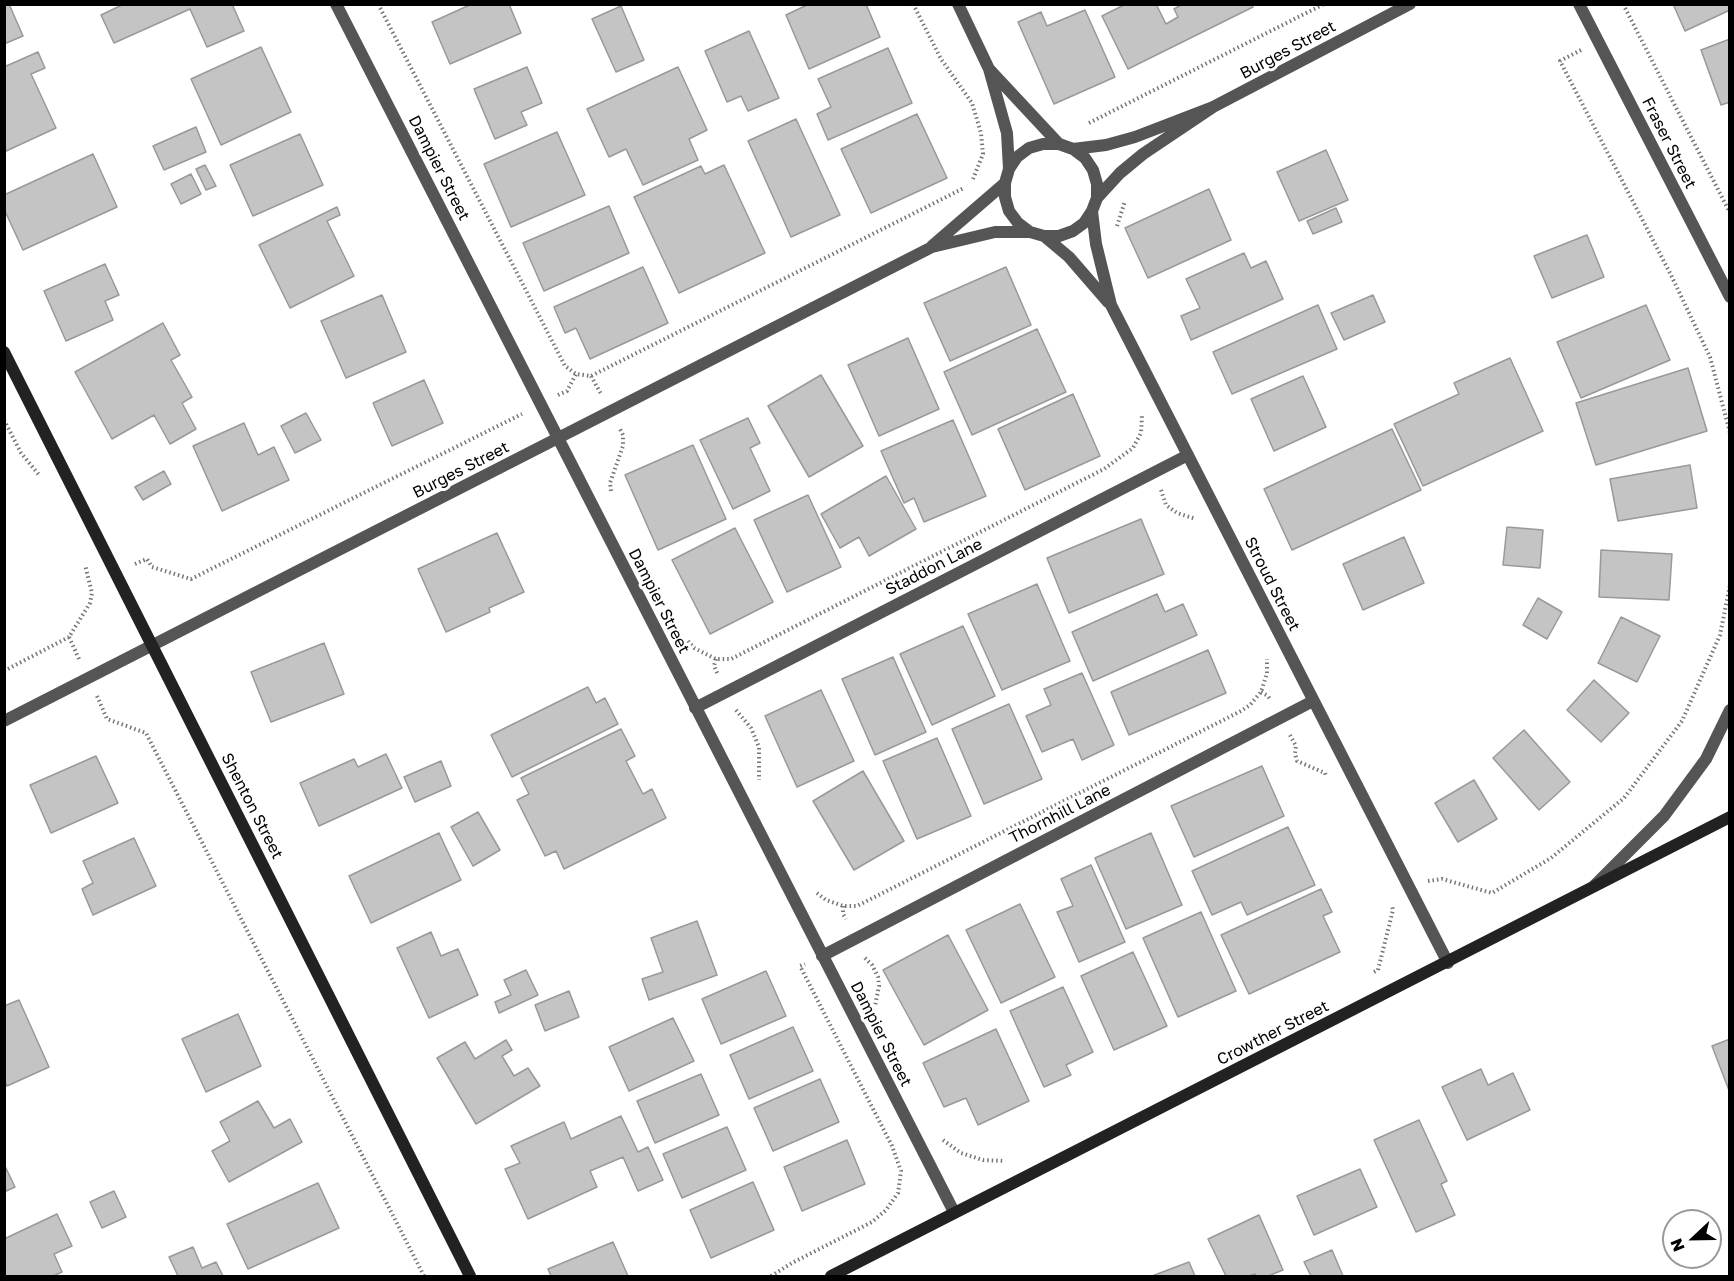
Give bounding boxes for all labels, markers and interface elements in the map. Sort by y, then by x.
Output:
street label: Burges Street [1237,17,1339,83]
street label: Fraser Street [1638,94,1700,192]
street label: Dampier Street [404,112,474,224]
street label: Burges Street [410,438,512,502]
street label: Staddon Lane [882,534,986,600]
street label: Stroud Street [1240,534,1304,634]
street label: Dampier Street [624,545,694,657]
street label: Shenton Street [217,750,287,862]
street label: Thornhill Lane [1006,780,1114,848]
street label: Dampier Street [846,978,916,1090]
street label: Crowther Street [1214,997,1332,1069]
north arrow [1662,1209,1722,1269]
text: N [1666,1236,1689,1254]

